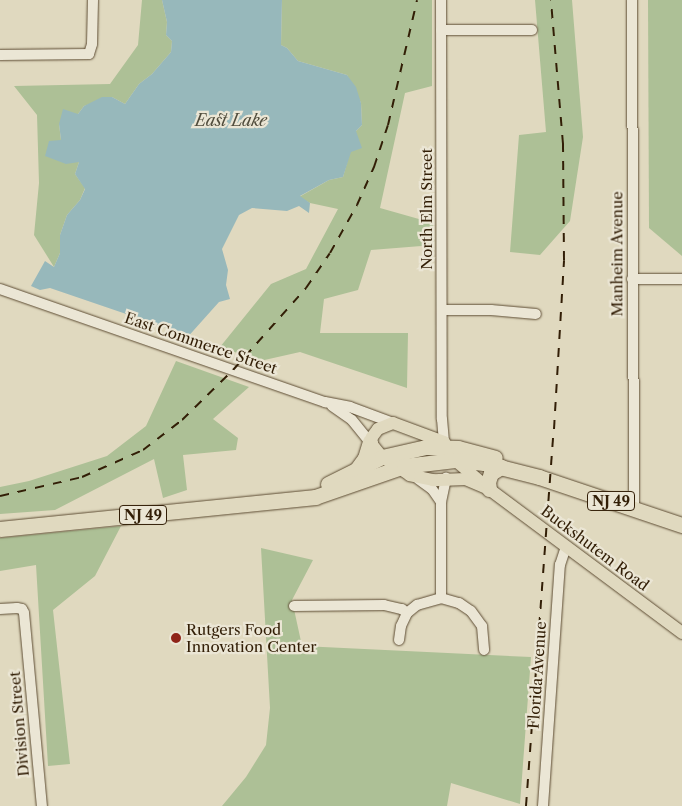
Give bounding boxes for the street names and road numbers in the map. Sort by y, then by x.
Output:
street label: North Elm Street [418,148,436,270]
street label: Manheim Avenue [608,191,626,317]
street label: East Commerce Street [122,308,280,378]
road number: NJ 49 [586,490,636,512]
street label: Buckshutem Road [538,502,652,594]
road number: NJ 49 [118,504,168,526]
street label: Florida Avenue [524,620,550,730]
street label: Division Street [5,671,33,777]

